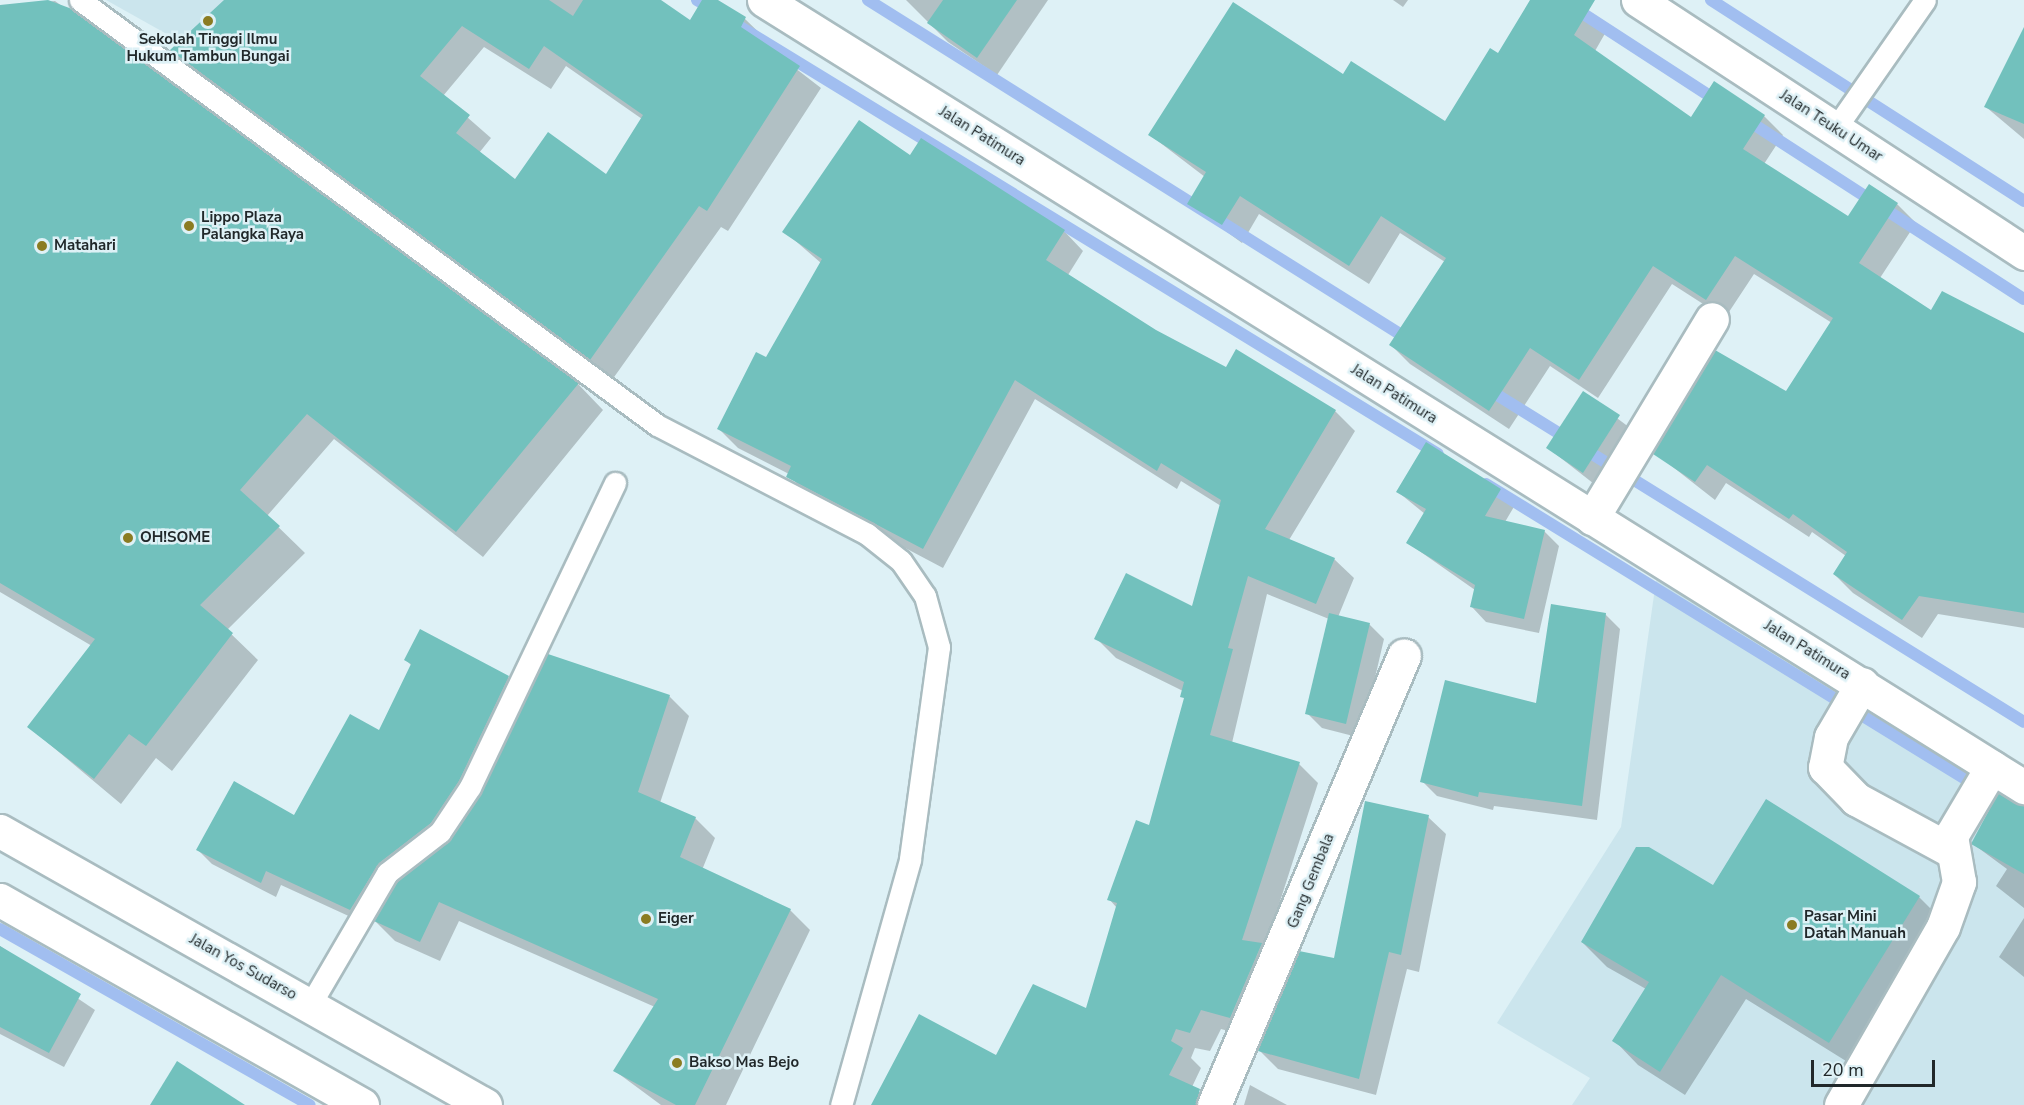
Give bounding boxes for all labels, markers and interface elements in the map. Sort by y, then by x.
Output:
marker: Sekolah Tinggi Ilmu Hukum Tambun Bungai [201,14,215,28]
place label: Sekolah Tinggi Ilmu Hukum Tambun Bungai [126,30,290,65]
street label: Jalan Teuku Umar [1776,86,1886,166]
street label: Jalan Patimura [936,102,1028,170]
place label: Lippo Plaza Palangka Raya [201,208,304,243]
marker: Lippo Plaza Palangka Raya [182,219,196,233]
place label: Matahari [54,237,116,255]
marker: Matahari [35,239,49,253]
street label: Jalan Patimura [1348,360,1440,428]
place label: OH!SOME [140,529,210,547]
marker: OH!SOME [121,531,135,545]
street label: Jalan Patimura [1761,616,1853,684]
street label: Gang Gembala [1284,831,1338,931]
place label: Pasar Mini Datah Manuah [1804,907,1906,942]
place label: Eiger [658,910,694,928]
marker: Eiger [639,912,653,926]
marker: Pasar Mini Datah Manuah [1785,918,1799,932]
street label: Jalan Yos Sudarso [186,930,300,1004]
scale bar [1814,1048,1938,1086]
place label: Bakso Mas Bejo [689,1054,799,1072]
marker: Bakso Mas Bejo [670,1056,684,1070]
text: 20 m [1822,1058,1864,1082]

